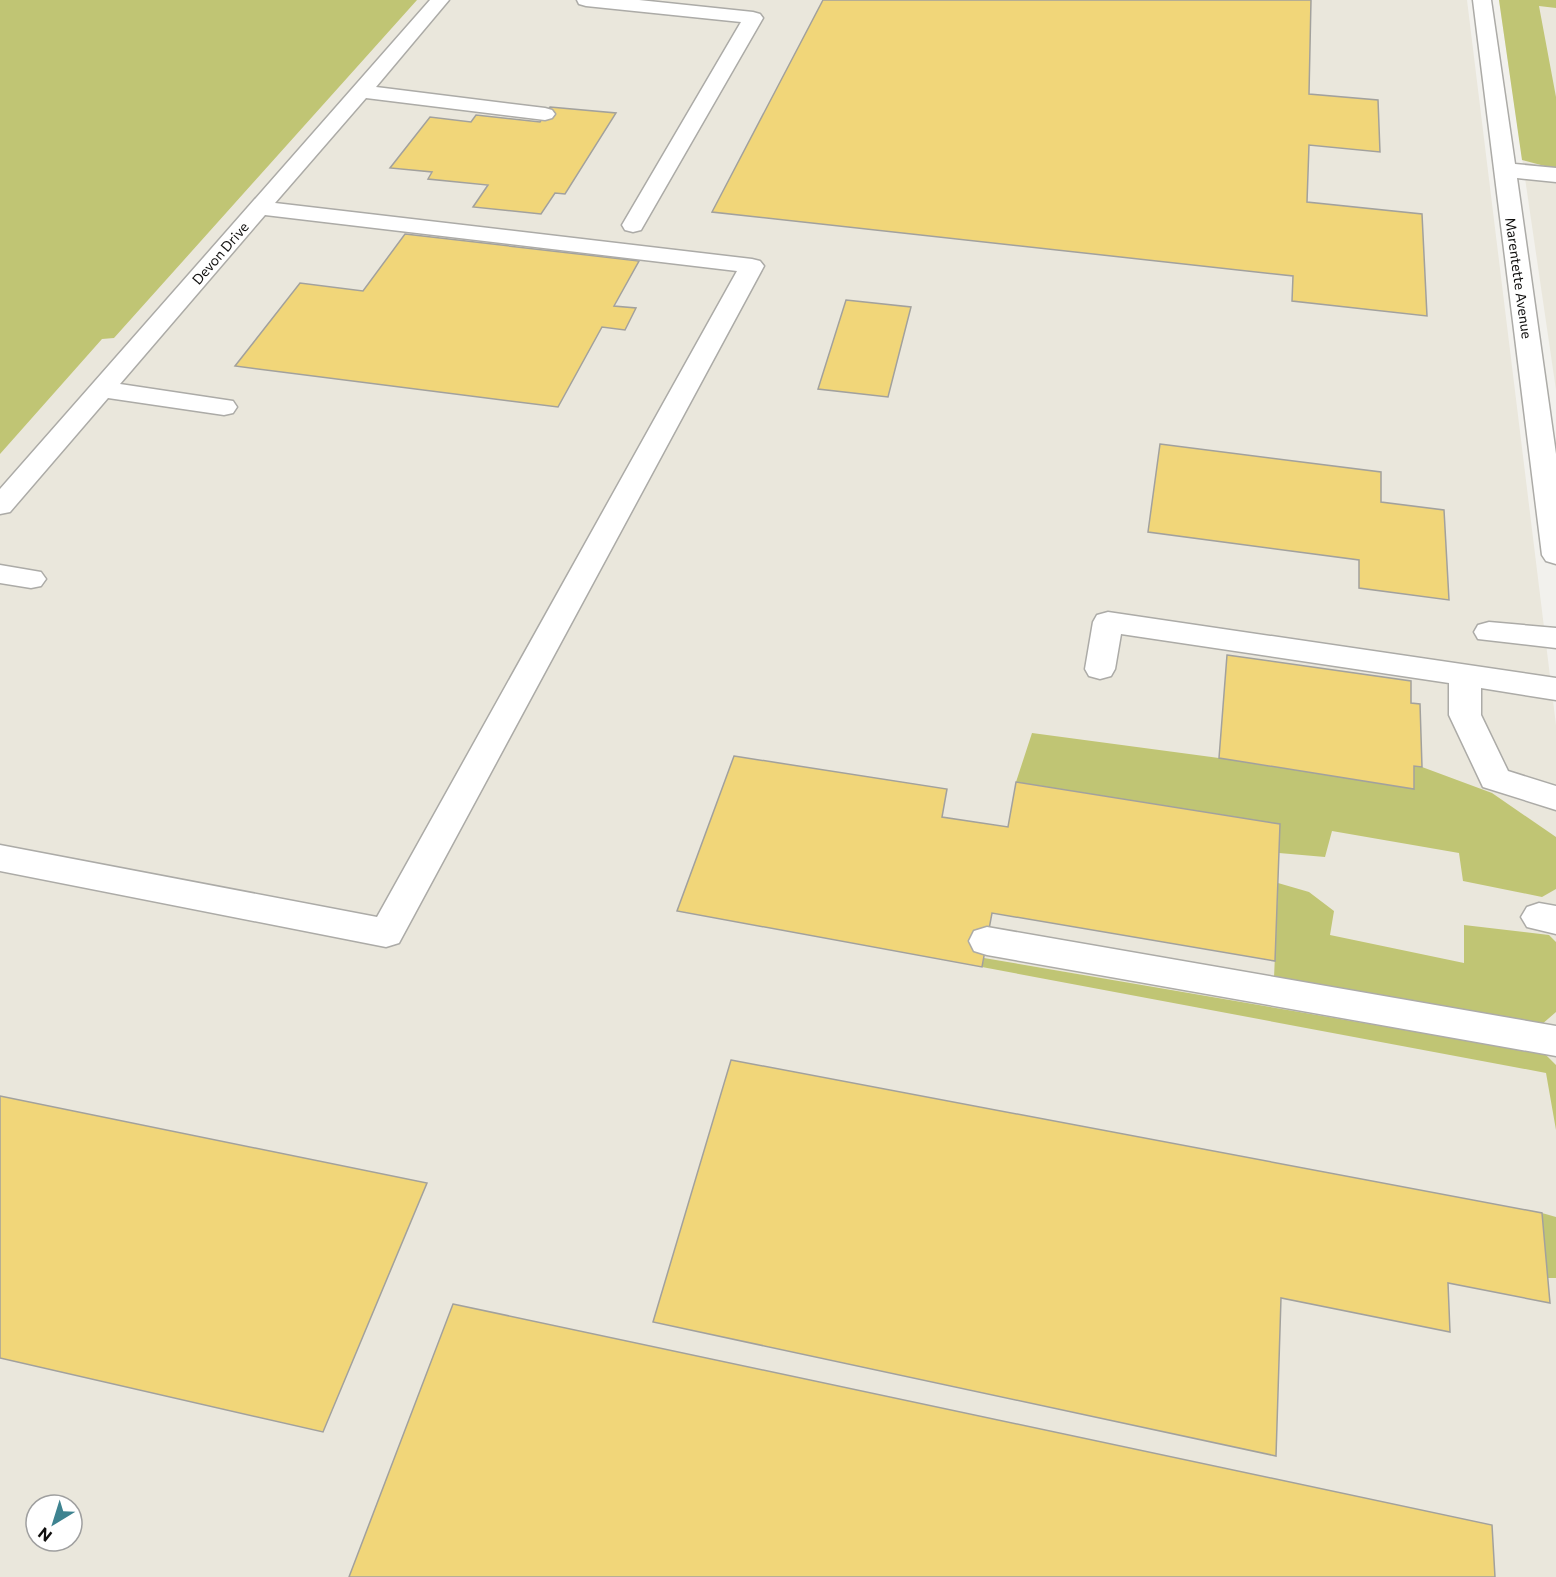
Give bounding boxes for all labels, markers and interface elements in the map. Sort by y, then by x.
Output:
street label: Marentette Avenue [1502,216,1536,340]
street label: Devon Drive [188,218,252,288]
north arrow [24,1493,84,1553]
text: N [34,1524,55,1546]

